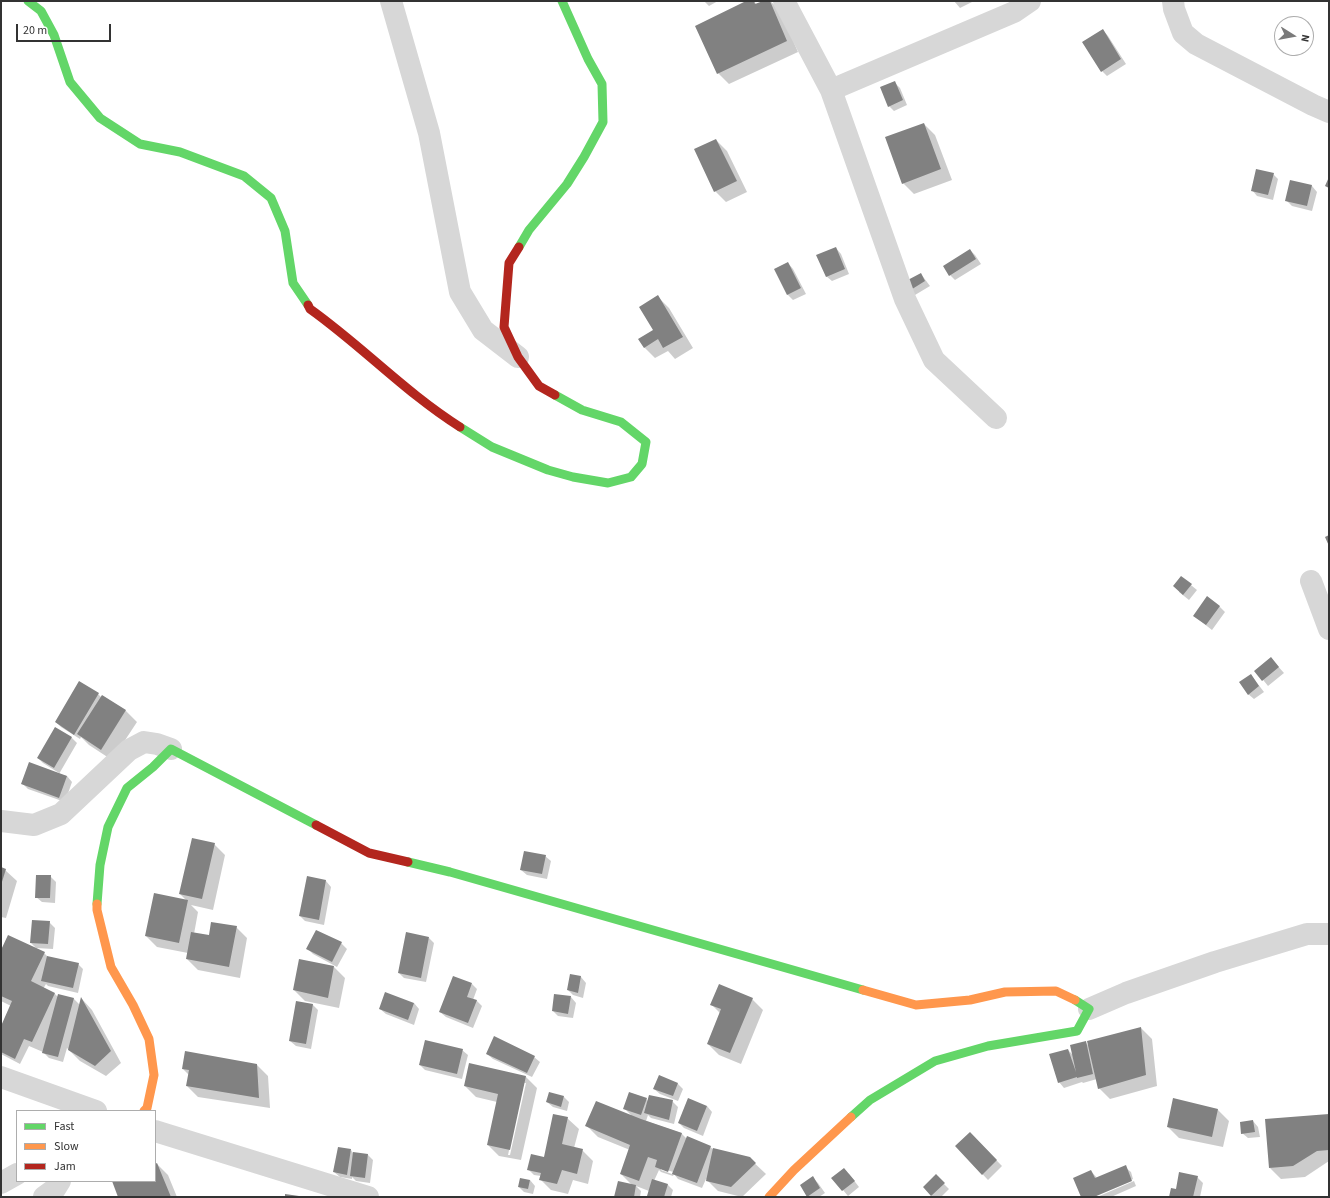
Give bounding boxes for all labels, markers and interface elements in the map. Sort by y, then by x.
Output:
scale bar [18,16,113,42]
north arrow [1274,16,1314,56]
text: 20 m [23,22,47,39]
text: N [1297,33,1313,43]
legend [16,1110,156,1182]
text: Fast [54,1118,74,1135]
text: Slow [54,1138,79,1155]
text: Jam [54,1158,76,1175]

